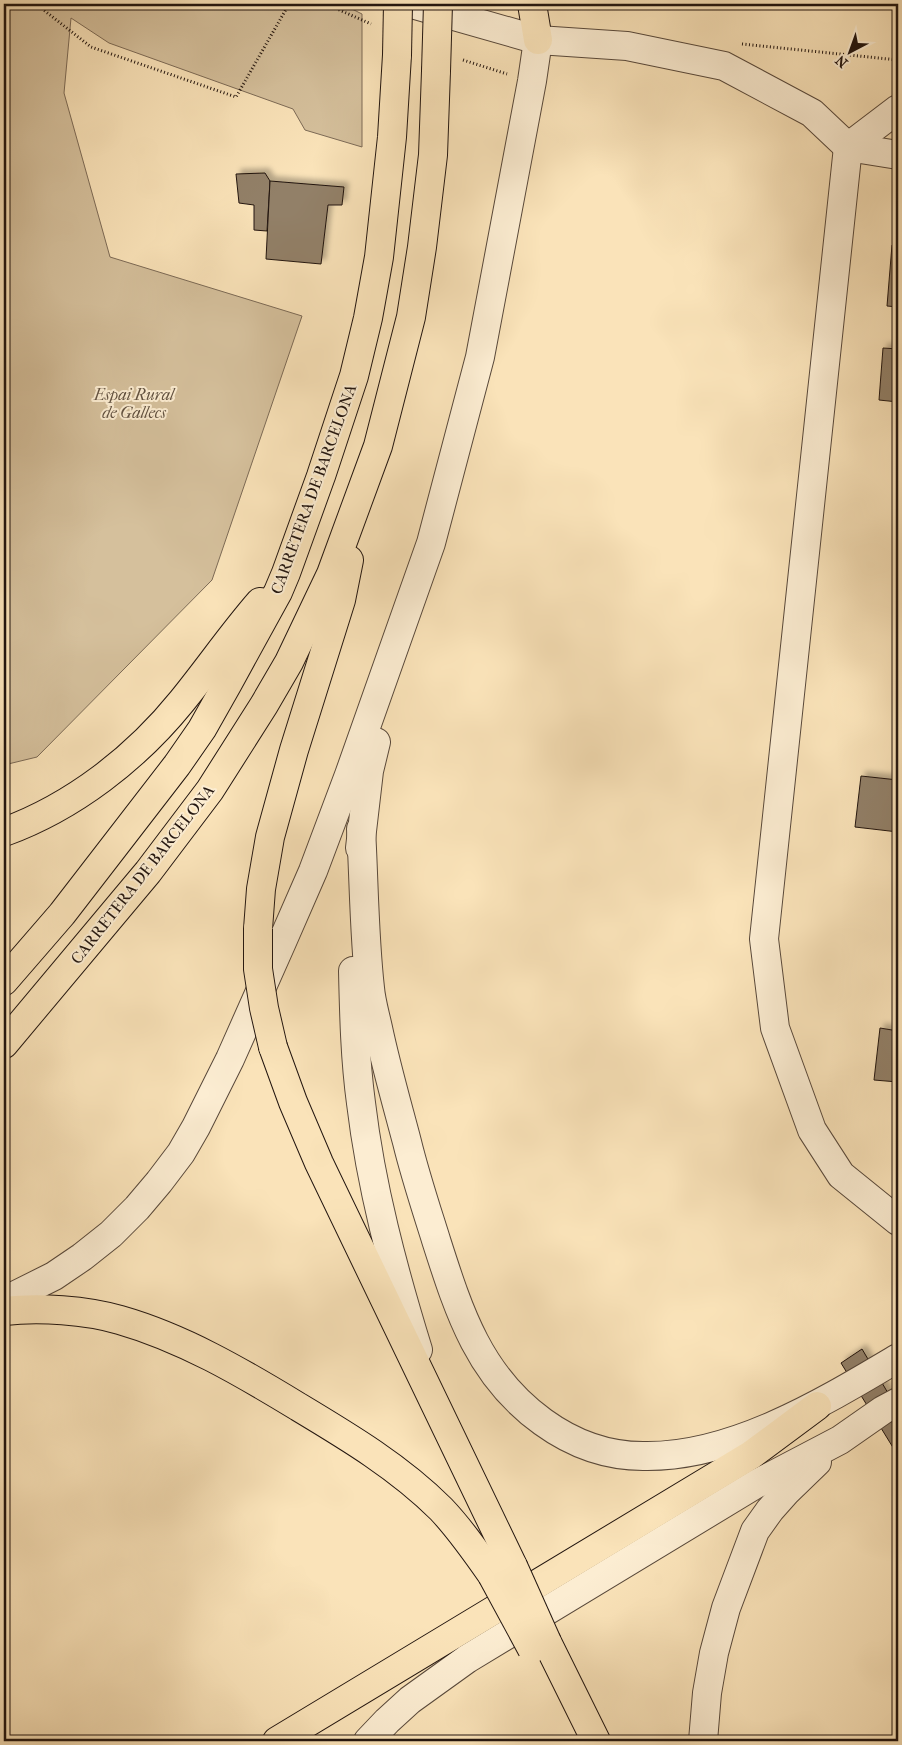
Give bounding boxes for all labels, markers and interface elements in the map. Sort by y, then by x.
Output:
north arrow [824,28,874,78]
text: N [832,51,851,71]
street label: CARRETERA DE BARCELONA [267,381,361,597]
park label: Espai Rural de Gallecs [93,385,176,422]
street label: CARRETERA DE BARCELONA [67,780,219,968]

